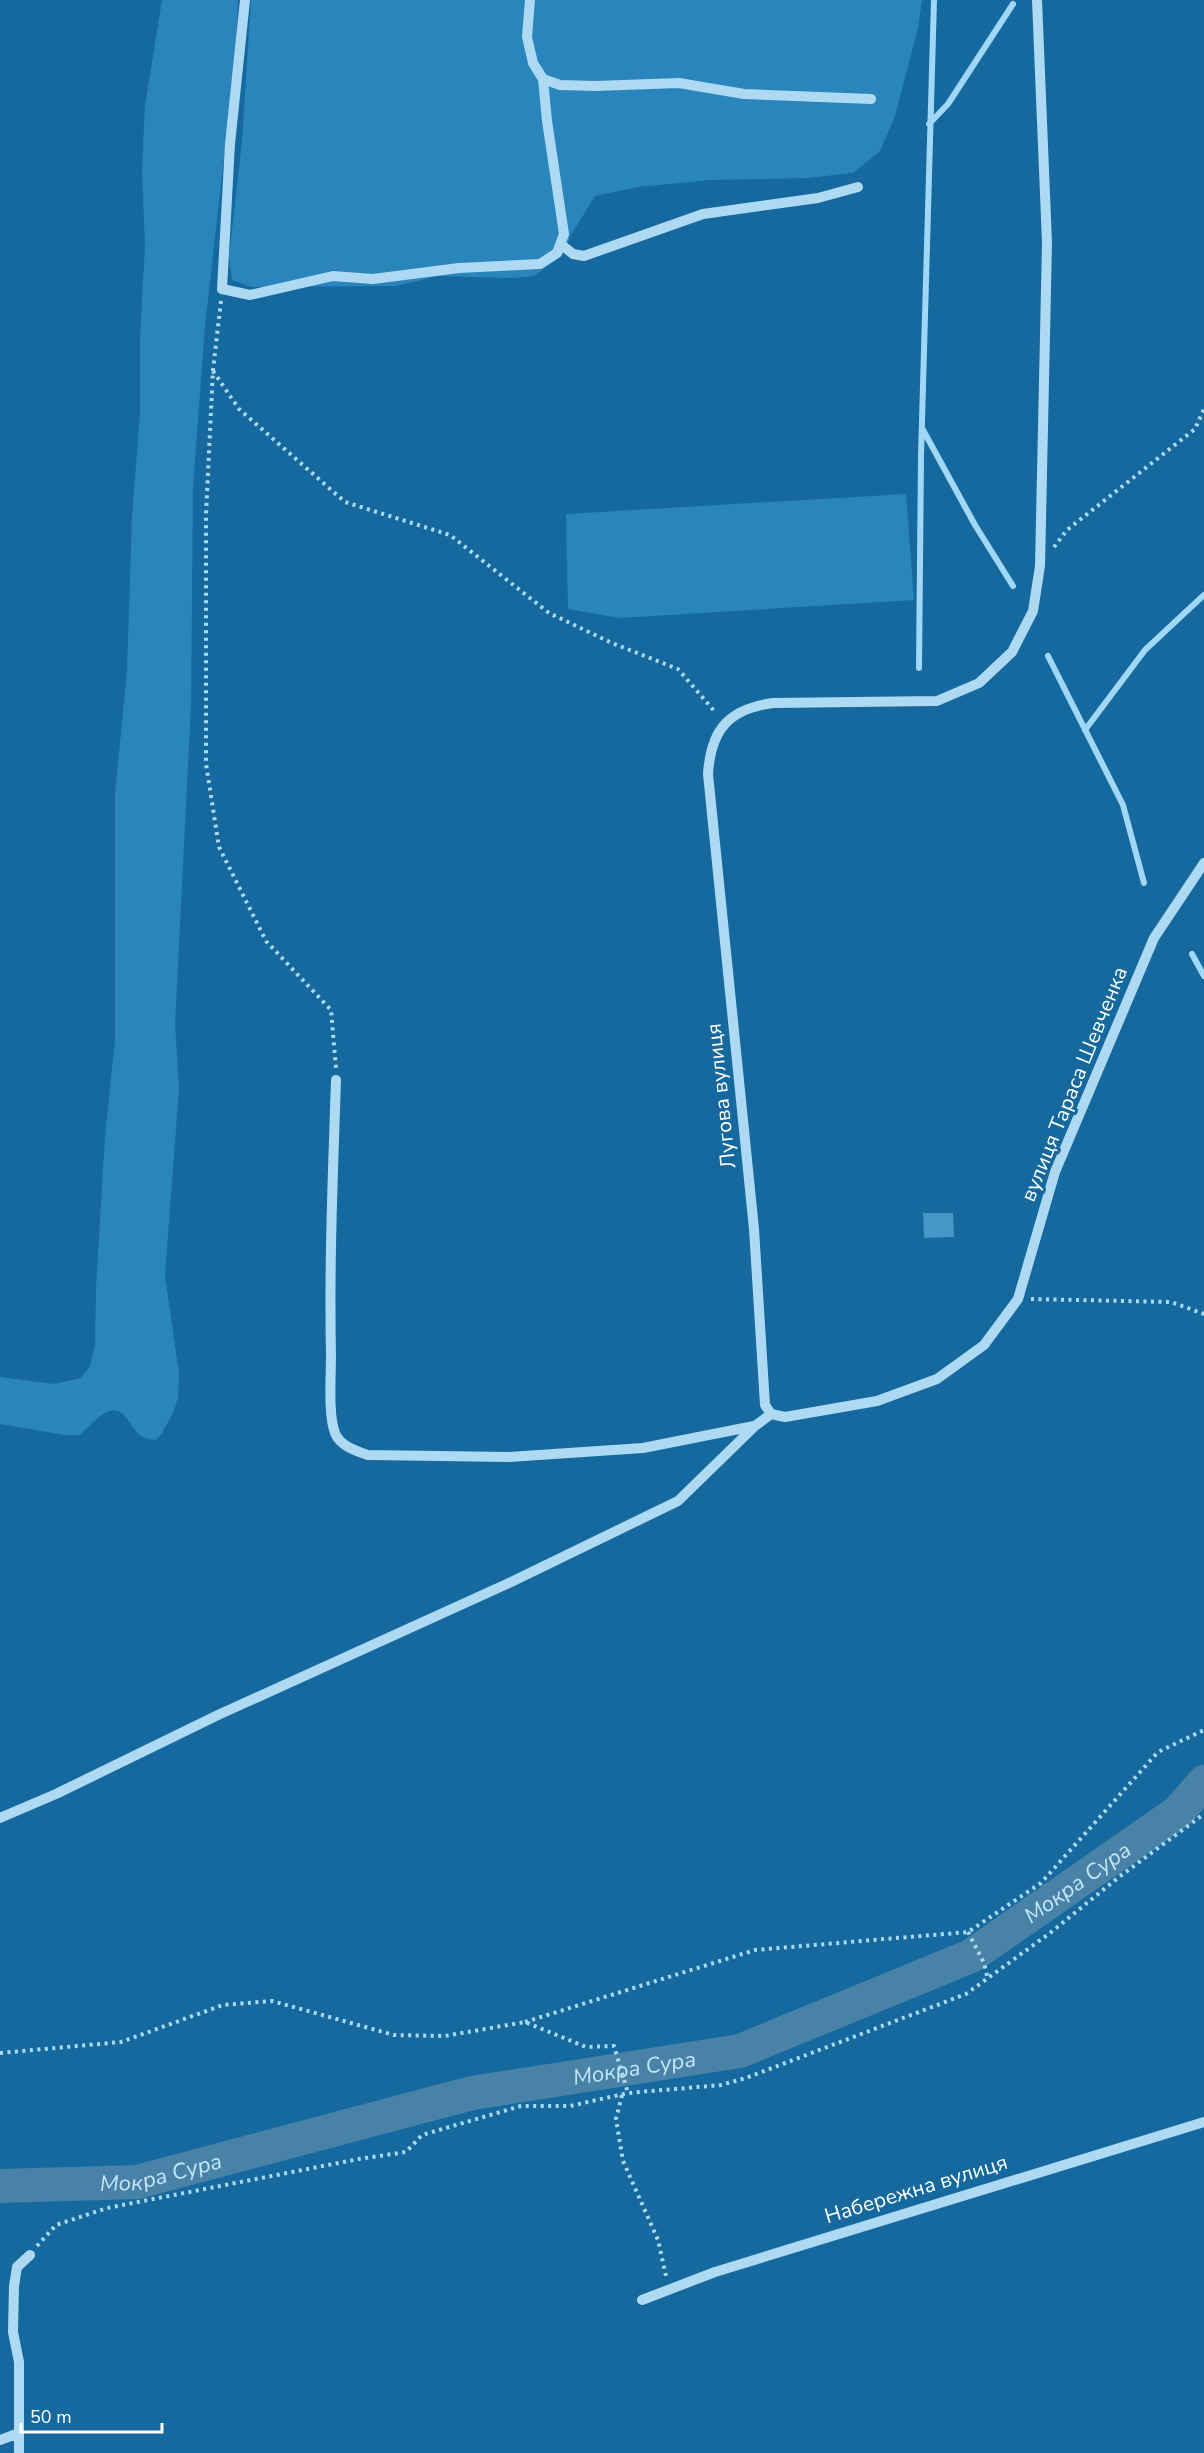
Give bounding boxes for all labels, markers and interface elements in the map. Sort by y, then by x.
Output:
street label: вулиця Тараса Шевченка [1014,962,1134,1206]
street label: Лугова вулиця [699,1022,743,1170]
water label: Мокра Сура [1018,1835,1137,1931]
water label: Мокра Сура [571,2044,698,2093]
water label: Мокра Сура [99,2146,225,2199]
street label: Набережна вулиця [821,2148,1011,2230]
scale bar [21,2396,162,2434]
text: 50 m [30,2405,72,2429]

